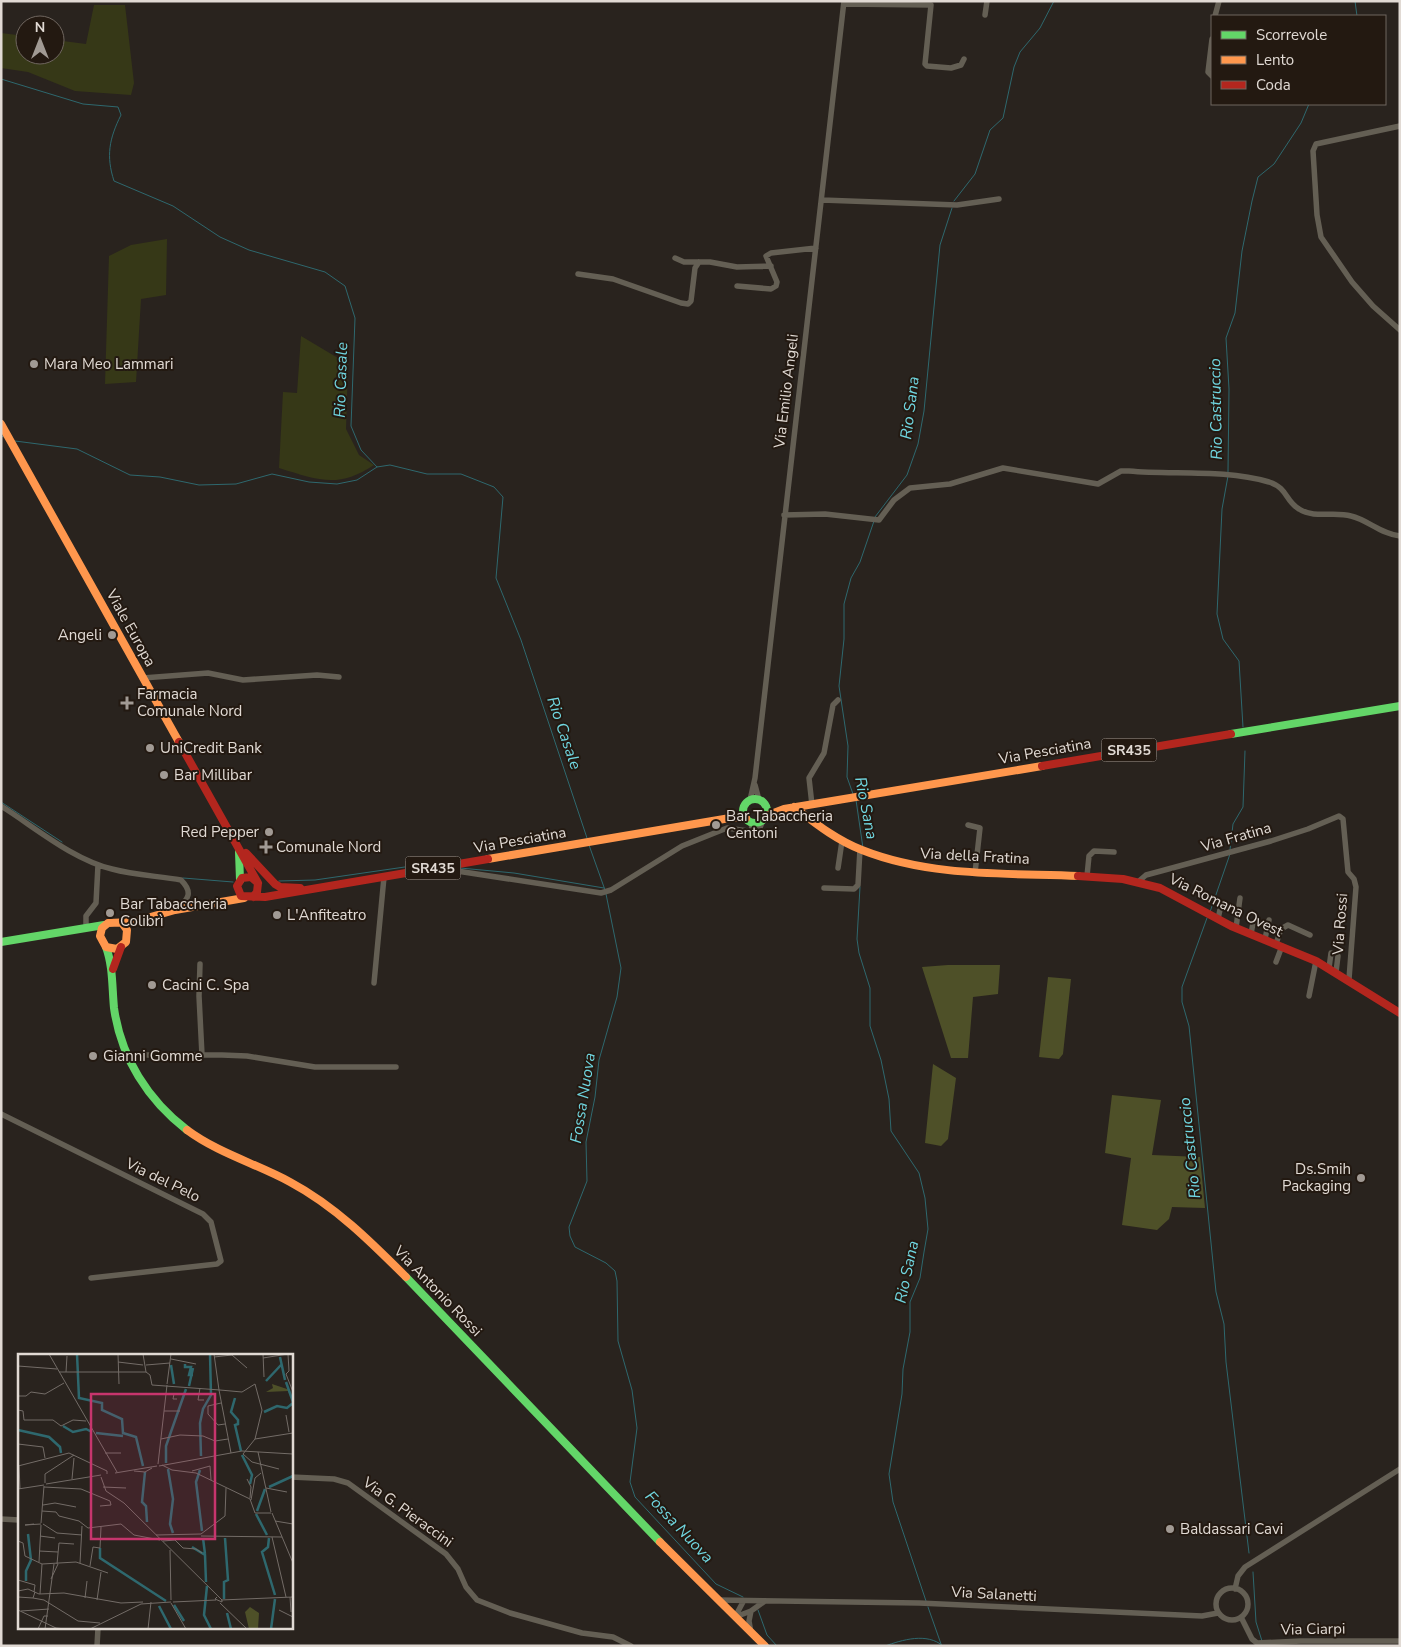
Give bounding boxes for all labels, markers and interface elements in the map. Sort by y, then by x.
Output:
north arrow [15,15,65,65]
legend [1211,15,1386,105]
text: N [35,18,45,37]
text: Scorrevole [1256,25,1327,45]
text: Lento [1256,50,1294,70]
text: Coda [1256,75,1291,95]
street label: Via Emilio Angeli [769,333,803,450]
water label: Rio Casale [329,341,353,418]
place label: Mara Meo Lammari [44,354,173,374]
marker: Mara Meo Lammari [28,358,40,370]
water label: Rio Castruccio [1204,358,1228,460]
water label: Rio Sana [895,375,925,441]
street label: Viale Europa [101,585,160,670]
place label: Angeli [58,625,102,645]
marker: Angeli [106,629,118,641]
place label: Farmacia Comunale Nord [137,684,242,721]
water label: Rio Casale [541,694,587,773]
marker: Farmacia Comunale Nord [121,697,133,709]
street label: Via Pesciatina [996,733,1093,769]
place label: UniCredit Bank [160,738,262,758]
road number: SR435 [1102,738,1156,762]
marker: UniCredit Bank [144,742,156,754]
place label: Bar Millibar [174,765,253,785]
marker: Bar Millibar [158,769,170,781]
water label: Rio Sana [849,775,883,841]
place label: Bar Tabaccheria Centoni [726,806,833,843]
street label: Via Fratina [1198,817,1273,857]
marker: Bar Tabaccheria Centoni [710,819,722,831]
place label: Red Pepper [181,822,260,842]
street label: Via Pesciatina [471,822,568,858]
marker: Red Pepper [263,826,275,838]
place label: Comunale Nord [276,837,381,857]
marker: Comunale Nord [260,841,272,853]
street label: Via della Fratina [919,843,1030,869]
road number: SR435 [406,856,460,880]
street label: Via Romana Ovest [1165,868,1287,942]
street label: Via Rossi [1328,893,1352,956]
place label: Bar Tabaccheria Colibrì [120,894,227,931]
place label: L'Anfiteatro [287,905,366,925]
marker: Bar Tabaccheria Colibrì [104,907,116,919]
marker: L'Anfiteatro [271,909,283,921]
place label: Cacini C. Spa [162,975,250,995]
marker: Cacini C. Spa [146,979,158,991]
place label: Gianni Gomme [103,1046,203,1066]
marker: Gianni Gomme [87,1050,99,1062]
water label: Fossa Nuova [565,1051,601,1145]
water label: Rio Castruccio [1174,1096,1206,1200]
street label: Via del Pelo [122,1153,204,1207]
place label: Ds.Smih Packaging [1282,1159,1351,1196]
marker: Ds.Smih Packaging [1355,1172,1367,1184]
water label: Rio Sana [890,1239,924,1305]
street label: Via Antonio Rossi [389,1241,486,1341]
inset map [18,1354,292,1630]
street label: Via G. Pieraccini [358,1472,457,1552]
water label: Fossa Nuova [640,1486,718,1568]
place label: Baldassari Cavi [1180,1519,1283,1539]
marker: Baldassari Cavi [1164,1523,1176,1535]
street label: Via Salanetti [950,1582,1037,1606]
street label: Via Ciarpi [1279,1618,1346,1640]

